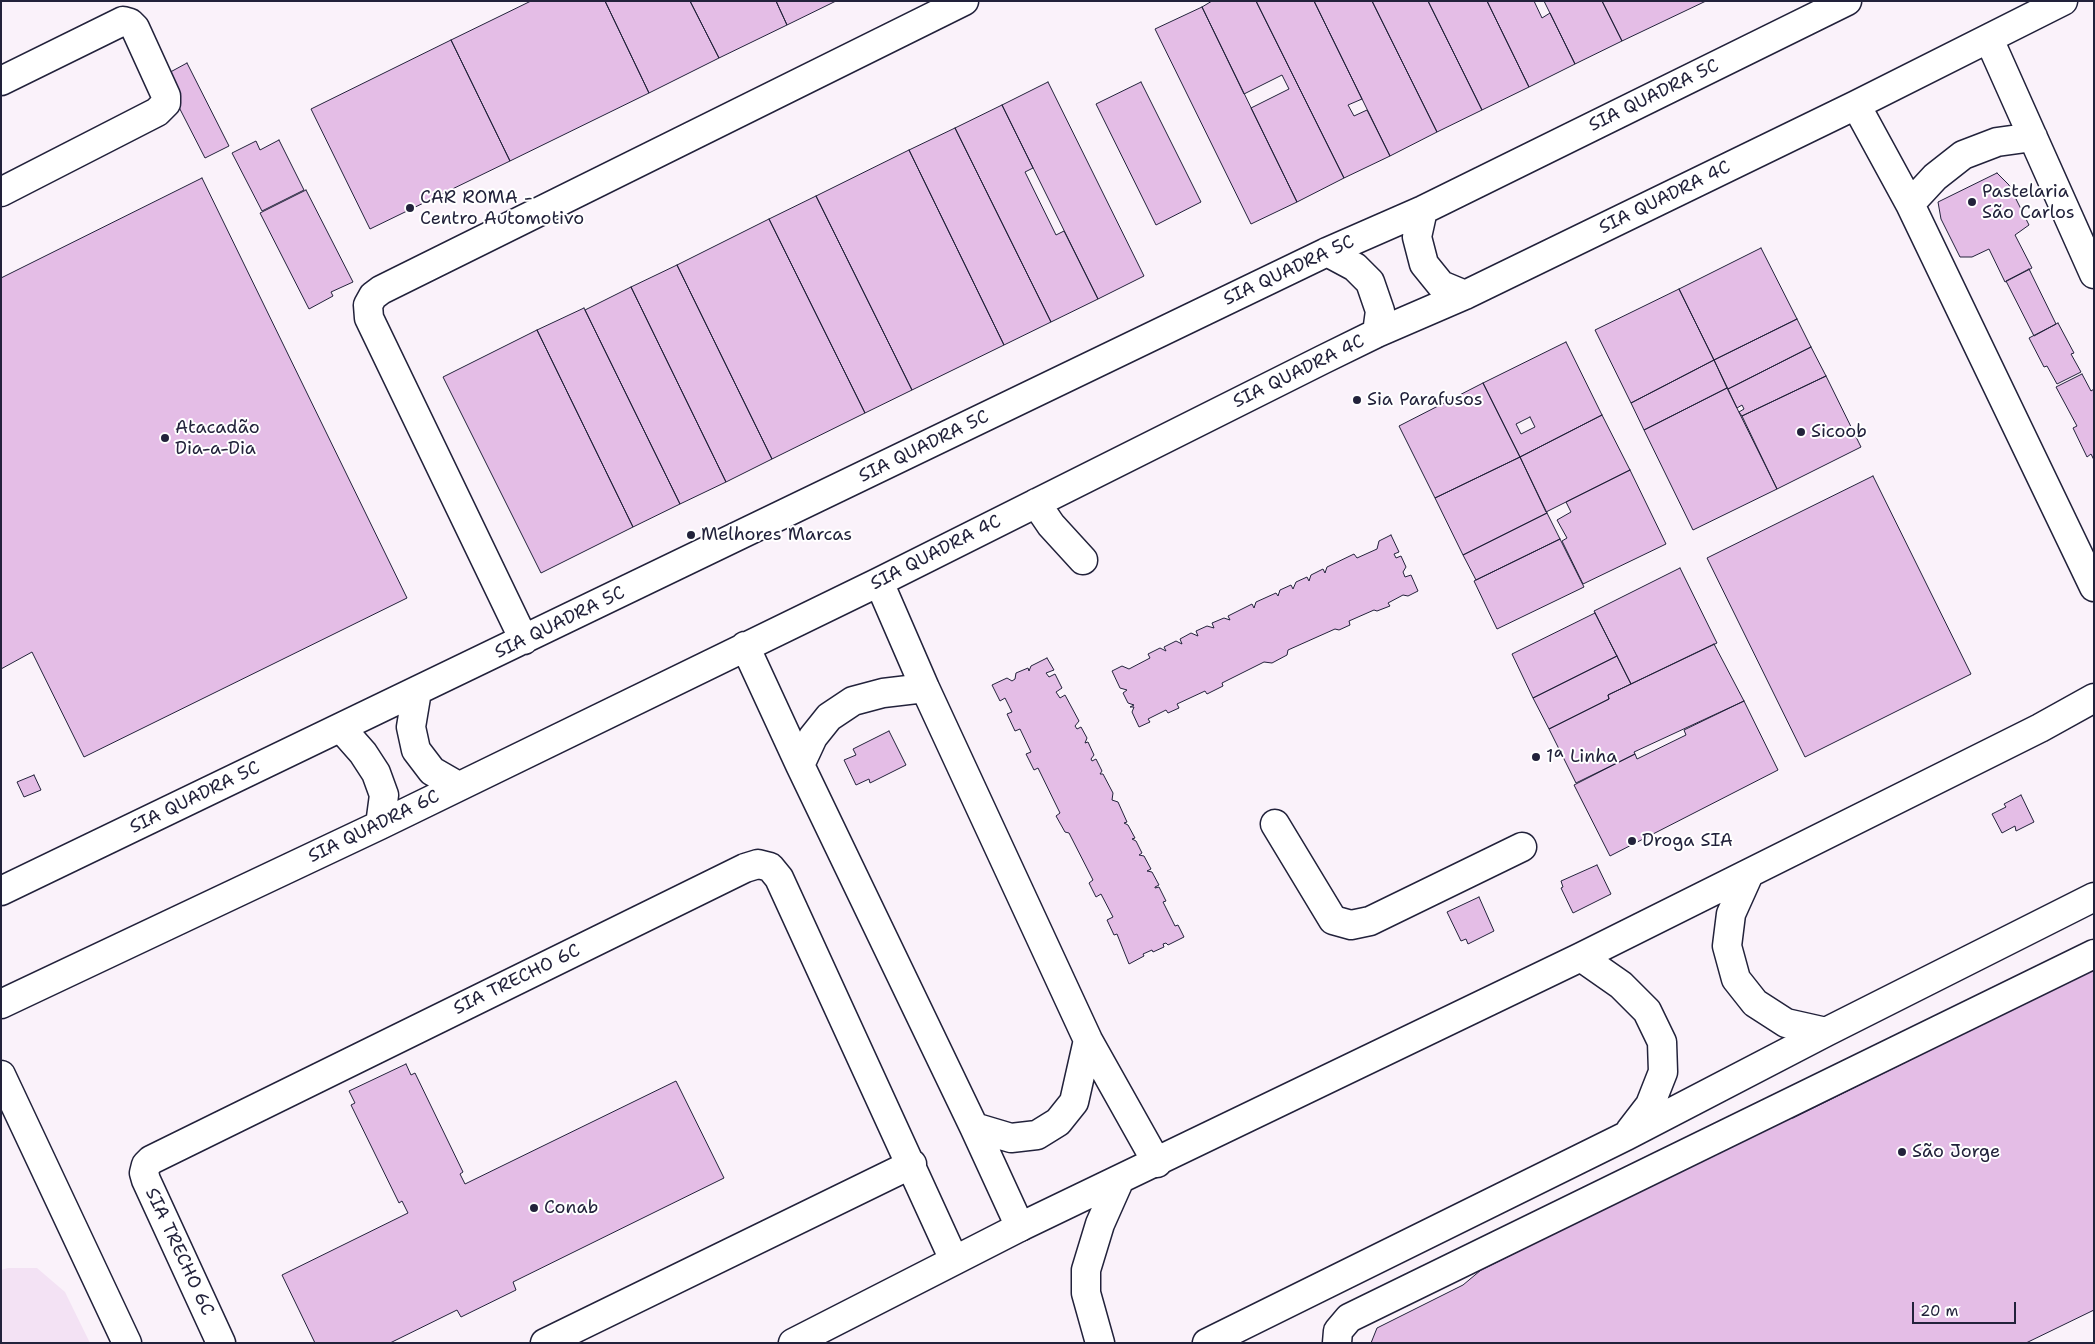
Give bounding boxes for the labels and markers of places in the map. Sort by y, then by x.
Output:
place label: Pastelaria São Carlos [1982,181,2075,223]
place label: CAR ROMA - Centro Automotivo [420,187,584,230]
marker: Pastelaria São Carlos [1966,196,1978,208]
marker: CAR ROMA - Centro Automotivo [404,202,416,214]
place label: Sia Parafusos [1367,389,1483,411]
marker: Sia Parafusos [1351,394,1363,406]
place label: Atacadão Dia-a-Dia [175,417,260,459]
place label: Sicoob [1811,421,1867,443]
marker: Sicoob [1795,426,1807,438]
marker: Atacadão Dia-a-Dia [159,432,171,444]
place label: Melhores Marcas [701,524,852,546]
marker: Melhores Marcas [685,529,697,541]
place label: 1ª Linha [1546,746,1617,768]
marker: 1ª Linha [1530,751,1542,763]
place label: Droga SIA [1642,830,1733,852]
marker: Droga SIA [1626,835,1638,847]
place label: São Jorge [1912,1141,2000,1163]
marker: São Jorge [1896,1146,1908,1158]
place label: Conab [544,1197,598,1219]
marker: Conab [528,1202,540,1214]

